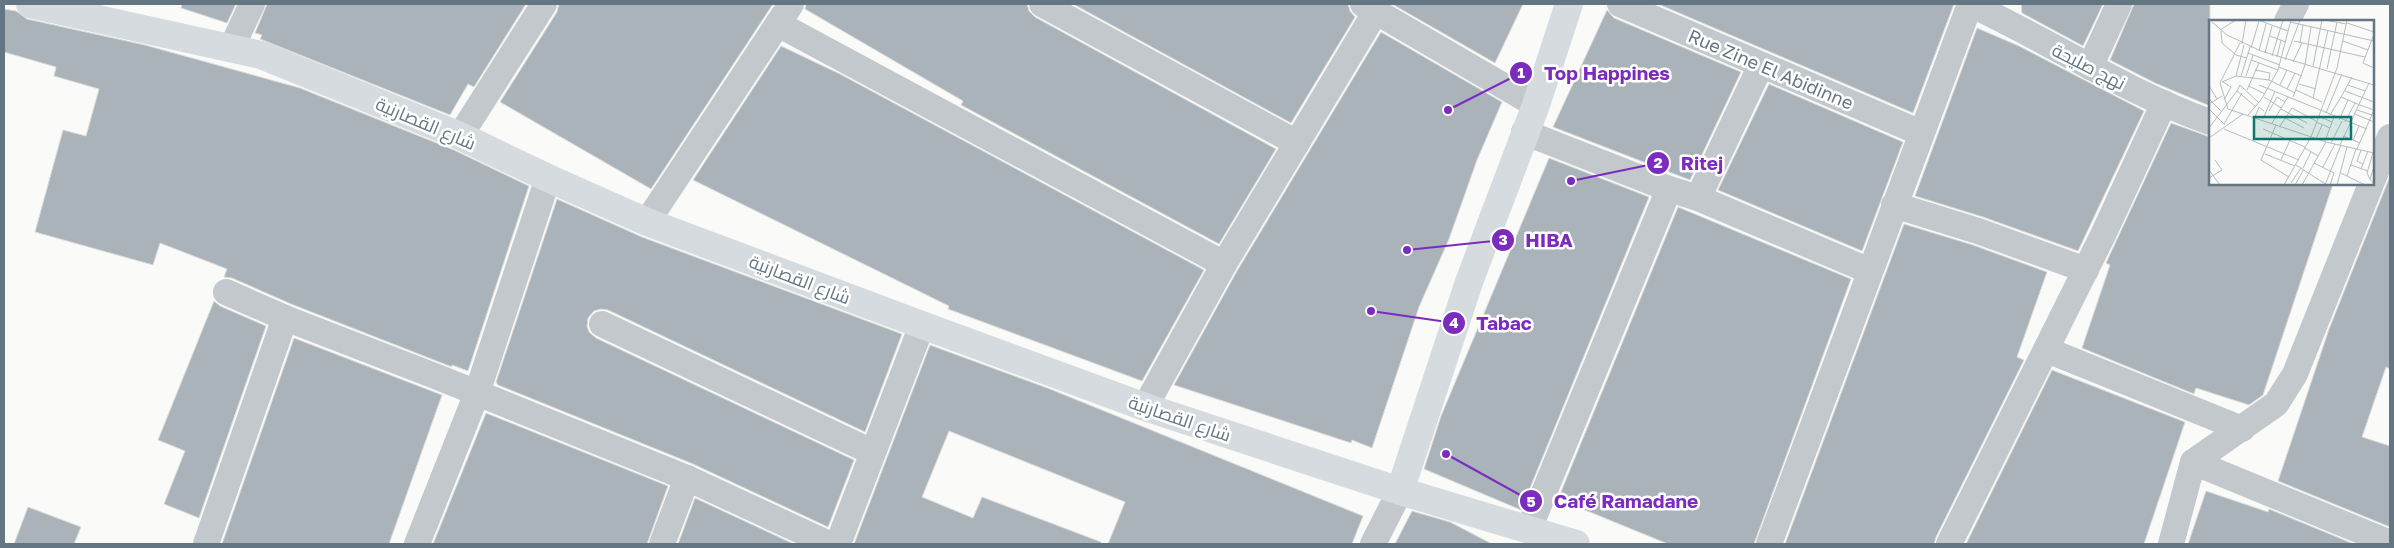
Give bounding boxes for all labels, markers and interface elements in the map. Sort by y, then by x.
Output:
inset map [2209,20,2374,185]
street label: Rue Zine El Abidinne [1685,24,1857,114]
street label: نهج صليحة [2048,38,2129,96]
callout: Top Happines [1509,56,1680,90]
text: Top Happines [1544,61,1670,84]
text: 1 [1517,63,1525,81]
street label: شارع القصارنية [372,92,479,156]
callout: Ritej [1645,146,1733,180]
text: Ritej [1681,151,1723,174]
text: 2 [1653,153,1663,171]
callout: HIBA [1491,223,1583,257]
text: HIBA [1525,228,1573,251]
text: 3 [1498,230,1508,248]
street label: شارع القصارنية [746,250,854,310]
callout: Tabac [1441,306,1542,340]
text: Tabac [1476,311,1532,334]
text: 4 [1449,313,1459,331]
street label: شارع القصارنية [1125,390,1234,448]
callout: Café Ramadane [1519,484,1708,518]
text: Café Ramadane [1554,489,1698,512]
text: 5 [1526,492,1536,510]

